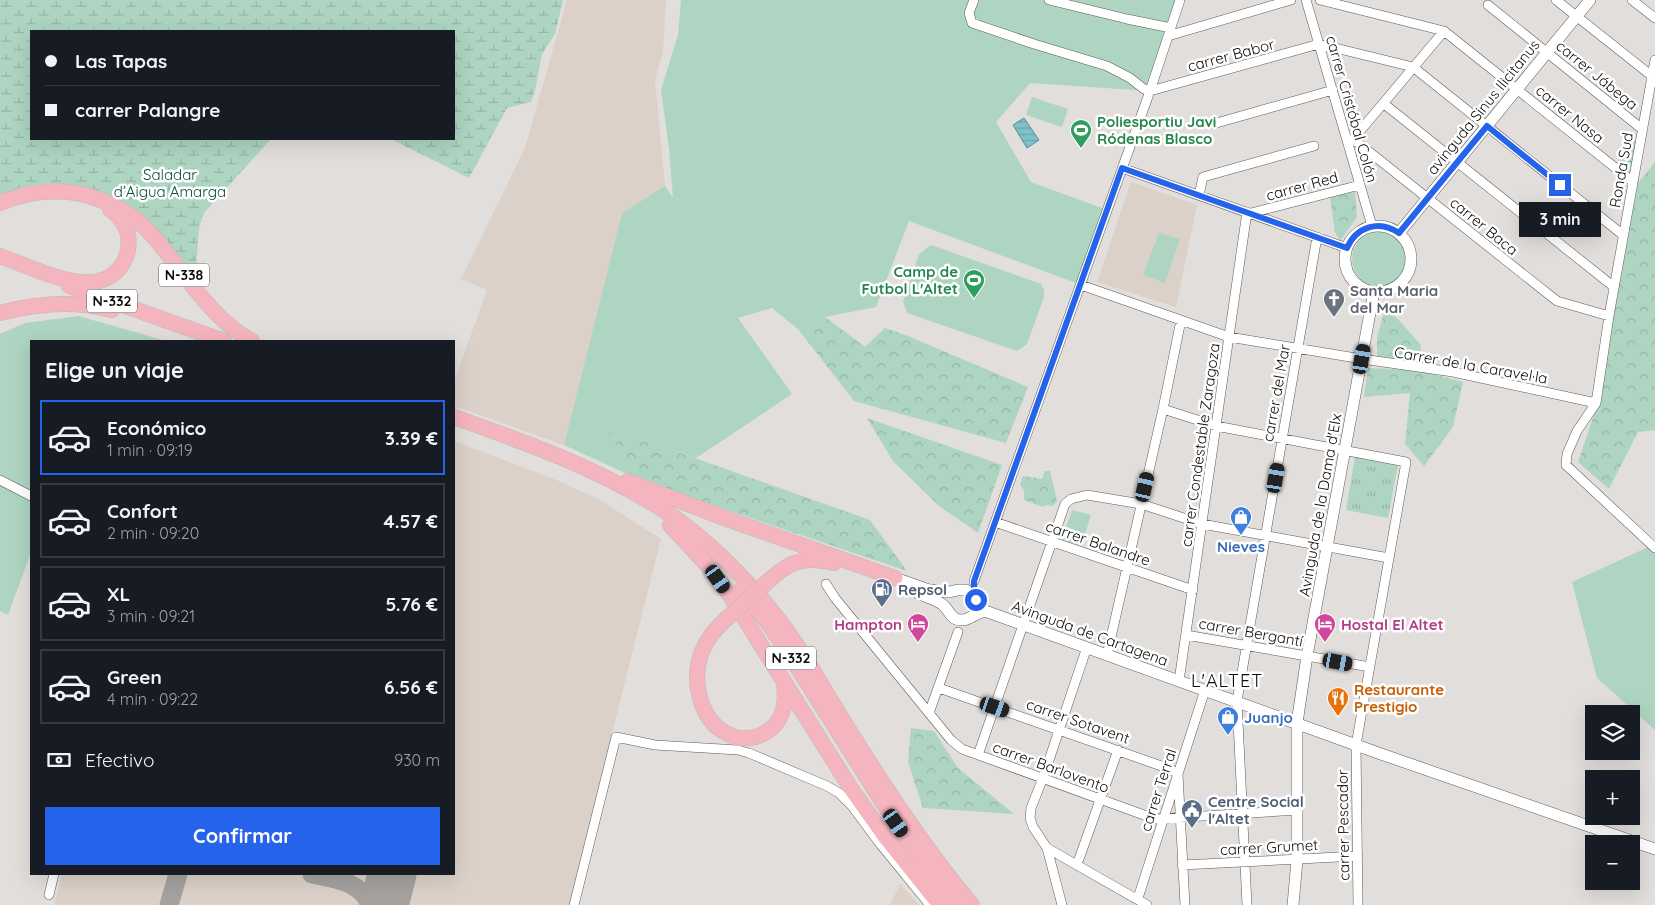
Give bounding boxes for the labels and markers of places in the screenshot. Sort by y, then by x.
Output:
place label: Poliesportiu Javi Ródenas Blasco [1097,112,1216,148]
sports icon: Poliesportiu Javi Ródenas Blasco [1069,118,1093,149]
place label: Camp de Futbol L'Altet [862,262,958,298]
sports icon: Camp de Futbol L'Altet [962,268,986,299]
place label: Santa Maria del Mar [1350,281,1438,317]
church icon: Santa Maria del Mar [1322,287,1346,318]
shop icon: Nieves [1229,505,1253,536]
place label: Nieves [1217,537,1265,556]
fuel station icon: Repsol [870,577,894,608]
place label: Repsol [898,580,947,599]
hotel icon: Hampton [906,612,930,643]
hotel icon: Hostal El Altet [1313,612,1337,643]
place label: Hampton [834,615,902,634]
place label: Hostal El Altet [1341,615,1444,634]
place label: Restaurante Prestigio [1354,680,1444,716]
restaurant icon: Restaurante Prestigio [1326,686,1350,717]
shop icon: Juanjo [1216,705,1240,736]
place label: Juanjo [1244,708,1293,727]
place label: Centre Social l'Altet [1208,792,1304,828]
public building icon: Centre Social l'Altet [1180,798,1204,829]

